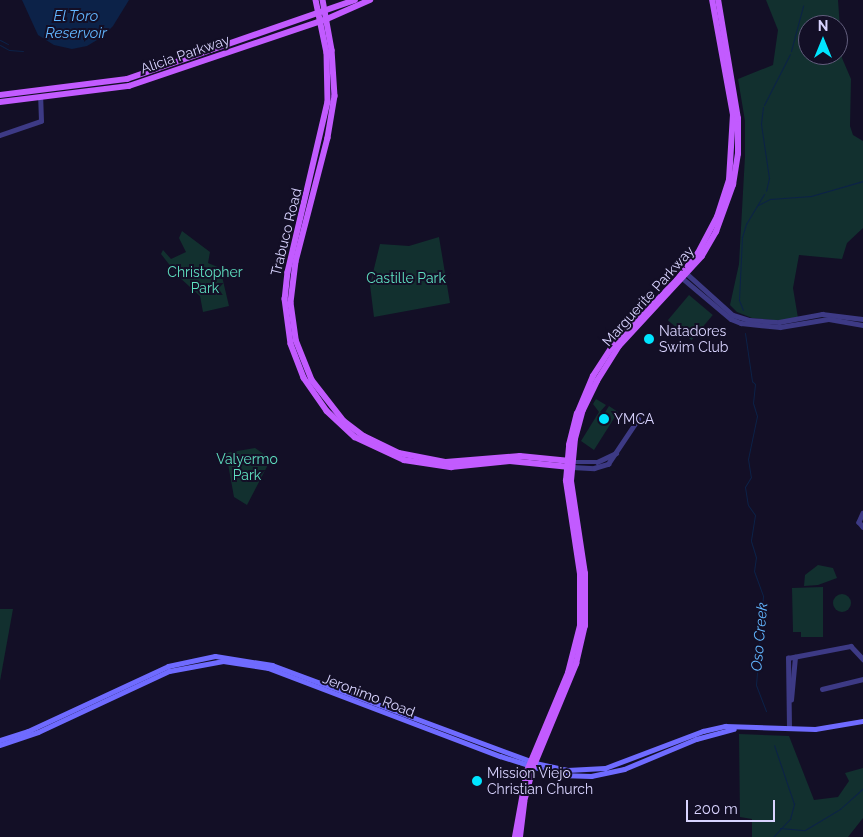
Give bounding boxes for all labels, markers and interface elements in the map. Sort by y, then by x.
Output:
water label: El Toro Reservoir [45,7,107,42]
north arrow [798,15,848,65]
text: N [818,18,828,34]
street label: Alicia Parkway [138,31,232,77]
street label: Trabuco Road [267,186,305,278]
street label: Marguerite Parkway [599,243,697,349]
park label: Christopher Park [167,264,243,296]
park label: Castille Park [366,270,446,286]
place label: Natadores Swim Club [659,323,729,356]
marker: Natadores Swim Club [643,333,655,345]
place label: YMCA [614,411,654,427]
marker: YMCA [598,413,610,425]
park label: Valyermo Park [216,451,278,484]
water label: Oso Creek [748,602,772,672]
street label: Jeronimo Road [321,670,417,720]
place label: Mission Viejo Christian Church [487,765,593,798]
marker: Mission Viejo Christian Church [471,775,483,787]
scale bar [688,790,777,822]
text: 200 m [694,800,738,818]

